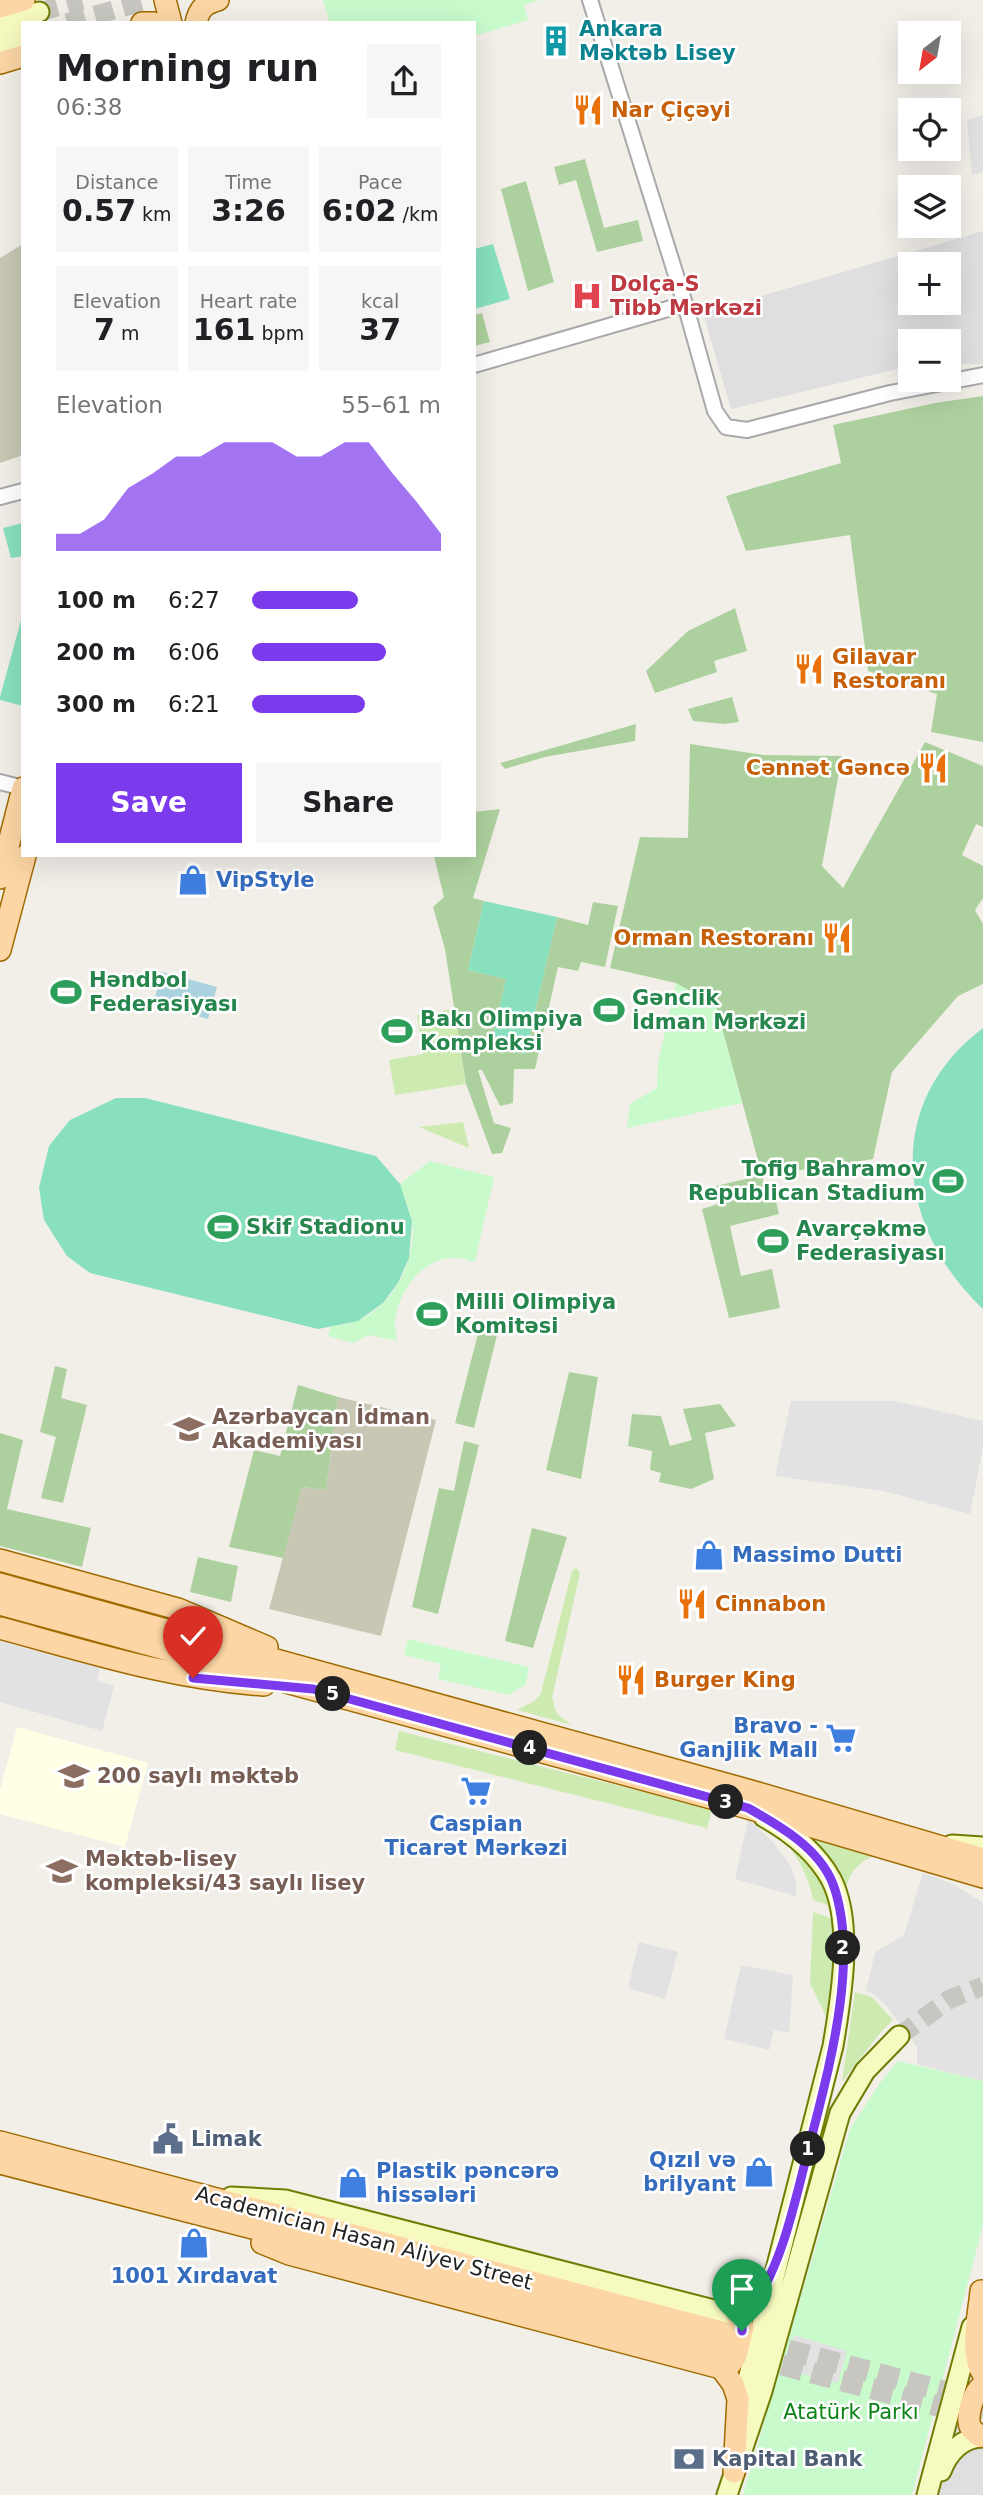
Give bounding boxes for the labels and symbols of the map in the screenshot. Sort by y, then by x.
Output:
place label: Ankara Məktəb Lisey [579,17,736,65]
north arrow [898,21,961,84]
building icon: Ankara Məktəb Lisey [539,24,573,58]
restaurant icon: Nar Çiçəyi [571,93,605,127]
place label: Nar Çiçəyi [611,98,731,122]
place label: Dolça-S Tibb Mərkəzi [610,272,762,320]
hospital icon: Dolça-S Tibb Mərkəzi [570,279,604,313]
place label: Gilavar Restoranı [832,645,946,693]
restaurant icon: Gilavar Restoranı [792,652,826,686]
restaurant icon: Cənnət Gəncə [916,751,950,785]
place label: Cənnət Gəncə [746,756,910,780]
shop icon: VipStyle [176,863,210,897]
place label: VipStyle [216,868,314,892]
restaurant icon: Orman Restoranı [820,921,854,955]
place label: Orman Restoranı [613,926,814,950]
place label: Həndbol Federasiyası [89,968,238,1016]
sports icon: Həndbol Federasiyası [49,975,83,1009]
place label: Gənclik İdman Mərkəzi [632,986,806,1034]
sports icon: Gənclik İdman Mərkəzi [592,993,626,1027]
place label: Bakı Olimpiya Kompleksi [420,1007,583,1055]
sports icon: Bakı Olimpiya Kompleksi [380,1014,414,1048]
place label: Tofig Bahramov Republican Stadium [688,1157,925,1205]
sports icon: Tofig Bahramov Republican Stadium [931,1164,965,1198]
sports icon: Skif Stadionu [206,1210,240,1244]
place label: Skif Stadionu [246,1215,405,1239]
place label: Avarçəkmə Federasiyası [796,1217,945,1265]
sports icon: Avarçəkmə Federasiyası [756,1224,790,1258]
place label: Milli Olimpiya Komitəsi [455,1290,616,1338]
sports icon: Milli Olimpiya Komitəsi [415,1297,449,1331]
place label: Azərbaycan İdman Akademiyası [212,1404,430,1453]
school or university icon: Azərbaycan İdman Akademiyası [172,1412,206,1446]
shop icon: Massimo Dutti [692,1538,726,1572]
place label: Massimo Dutti [732,1543,903,1567]
restaurant icon: Cinnabon [675,1587,709,1621]
place label: Cinnabon [715,1592,826,1616]
pin [163,1606,223,1678]
restaurant icon: Burger King [614,1663,648,1697]
place label: Burger King [654,1668,796,1692]
pin: 5 [316,1676,350,1712]
place label: Bravo - Ganjlik Mall [679,1714,818,1762]
supermarket icon: Bravo - Ganjlik Mall [824,1721,858,1755]
pin: 4 [512,1730,548,1766]
school or university icon: 200 saylı məktəb [57,1759,91,1793]
place label: 200 saylı məktəb [97,1764,299,1788]
supermarket icon: Caspian Ticarət Mərkəzi [459,1774,493,1808]
pin: 3 [708,1784,744,1820]
place label: Caspian Ticarət Mərkəzi [384,1812,568,1860]
place label: Məktəb-lisey kompleksi/43 saylı lisey [85,1847,366,1895]
school or university icon: Məktəb-lisey kompleksi/43 saylı lisey [45,1854,79,1888]
pin: 2 [826,1930,860,1966]
public building icon: Limak [151,2122,185,2156]
place label: Limak [191,2127,263,2151]
pin: 1 [790,2132,826,2166]
place label: Qızıl və brilyant [643,2148,736,2196]
shop icon: Qızıl və brilyant [742,2155,776,2189]
place label: Plastik pəncərə hissələri [376,2159,559,2207]
shop icon: Plastik pəncərə hissələri [336,2166,370,2200]
street label: Academician Hasan Aliyev Street [193,2181,535,2295]
shop icon: 1001 Xırdavat [177,2226,211,2260]
pin [712,2259,772,2331]
place label: 1001 Xırdavat [111,2264,277,2288]
park label: Atatürk Parkı [783,2400,919,2424]
bank icon: Kapital Bank [672,2442,706,2476]
place label: Kapital Bank [712,2447,864,2471]

